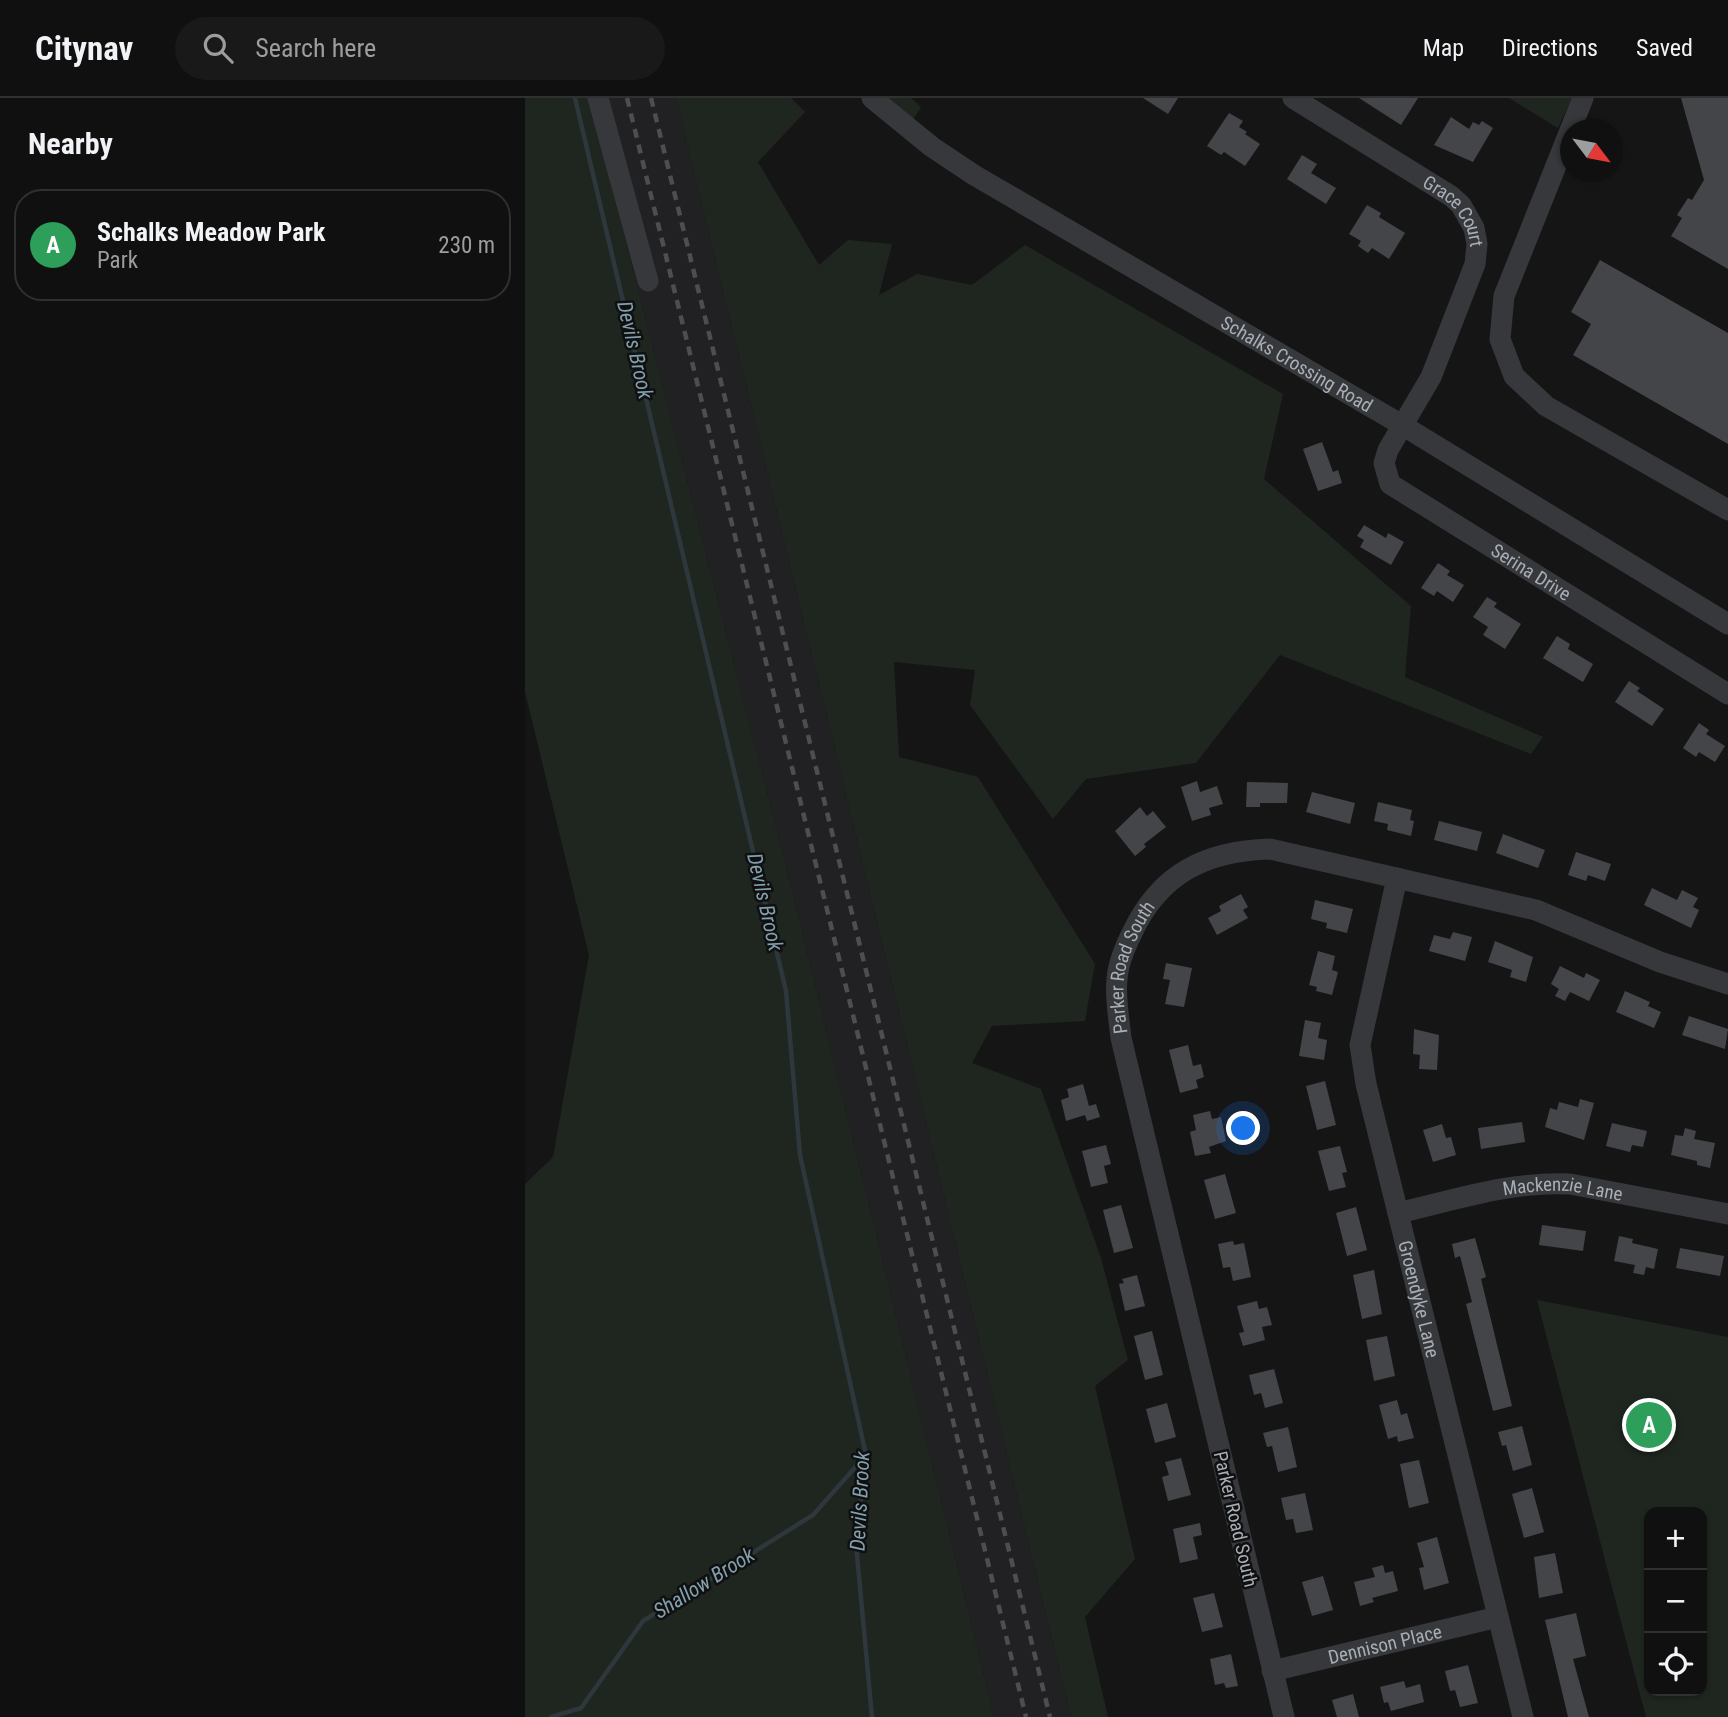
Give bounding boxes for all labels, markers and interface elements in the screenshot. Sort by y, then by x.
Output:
search box [175,17,665,80]
text: Citynav [35,29,133,68]
icon: search [199,29,237,67]
text: Search here [255,33,376,63]
text: Map [1423,34,1464,62]
text: Directions [1502,34,1598,62]
text: Saved [1636,34,1693,62]
north arrow [1560,119,1623,182]
text: Nearby [28,126,113,161]
street label: Grace Court [1419,171,1488,249]
text: Schalks Meadow Park [97,217,325,247]
text: A [46,232,60,259]
text: 230 m [438,232,495,259]
text: Park [97,247,138,274]
water label: Devils Brook [612,299,658,402]
street label: Schalks Crossing Road [1217,311,1377,417]
street label: Serina Drive [1487,539,1575,606]
water label: Devils Brook [742,851,788,954]
street label: Parker Road South [1105,896,1160,1035]
your location [1226,1111,1260,1145]
street label: Mackenzie Lane [1501,1173,1625,1206]
street label: Groendyke Lane [1393,1238,1444,1360]
pin: A [1626,1399,1672,1451]
street label: Parker Road South [1209,1449,1262,1589]
water label: Devils Brook [845,1450,875,1552]
map controls [1644,1507,1707,1696]
button: + [1644,1507,1707,1570]
water label: Shallow Brook [649,1542,760,1624]
button: − [1644,1570,1707,1633]
street label: Dennison Place [1326,1620,1444,1669]
button: locate [1644,1633,1707,1696]

